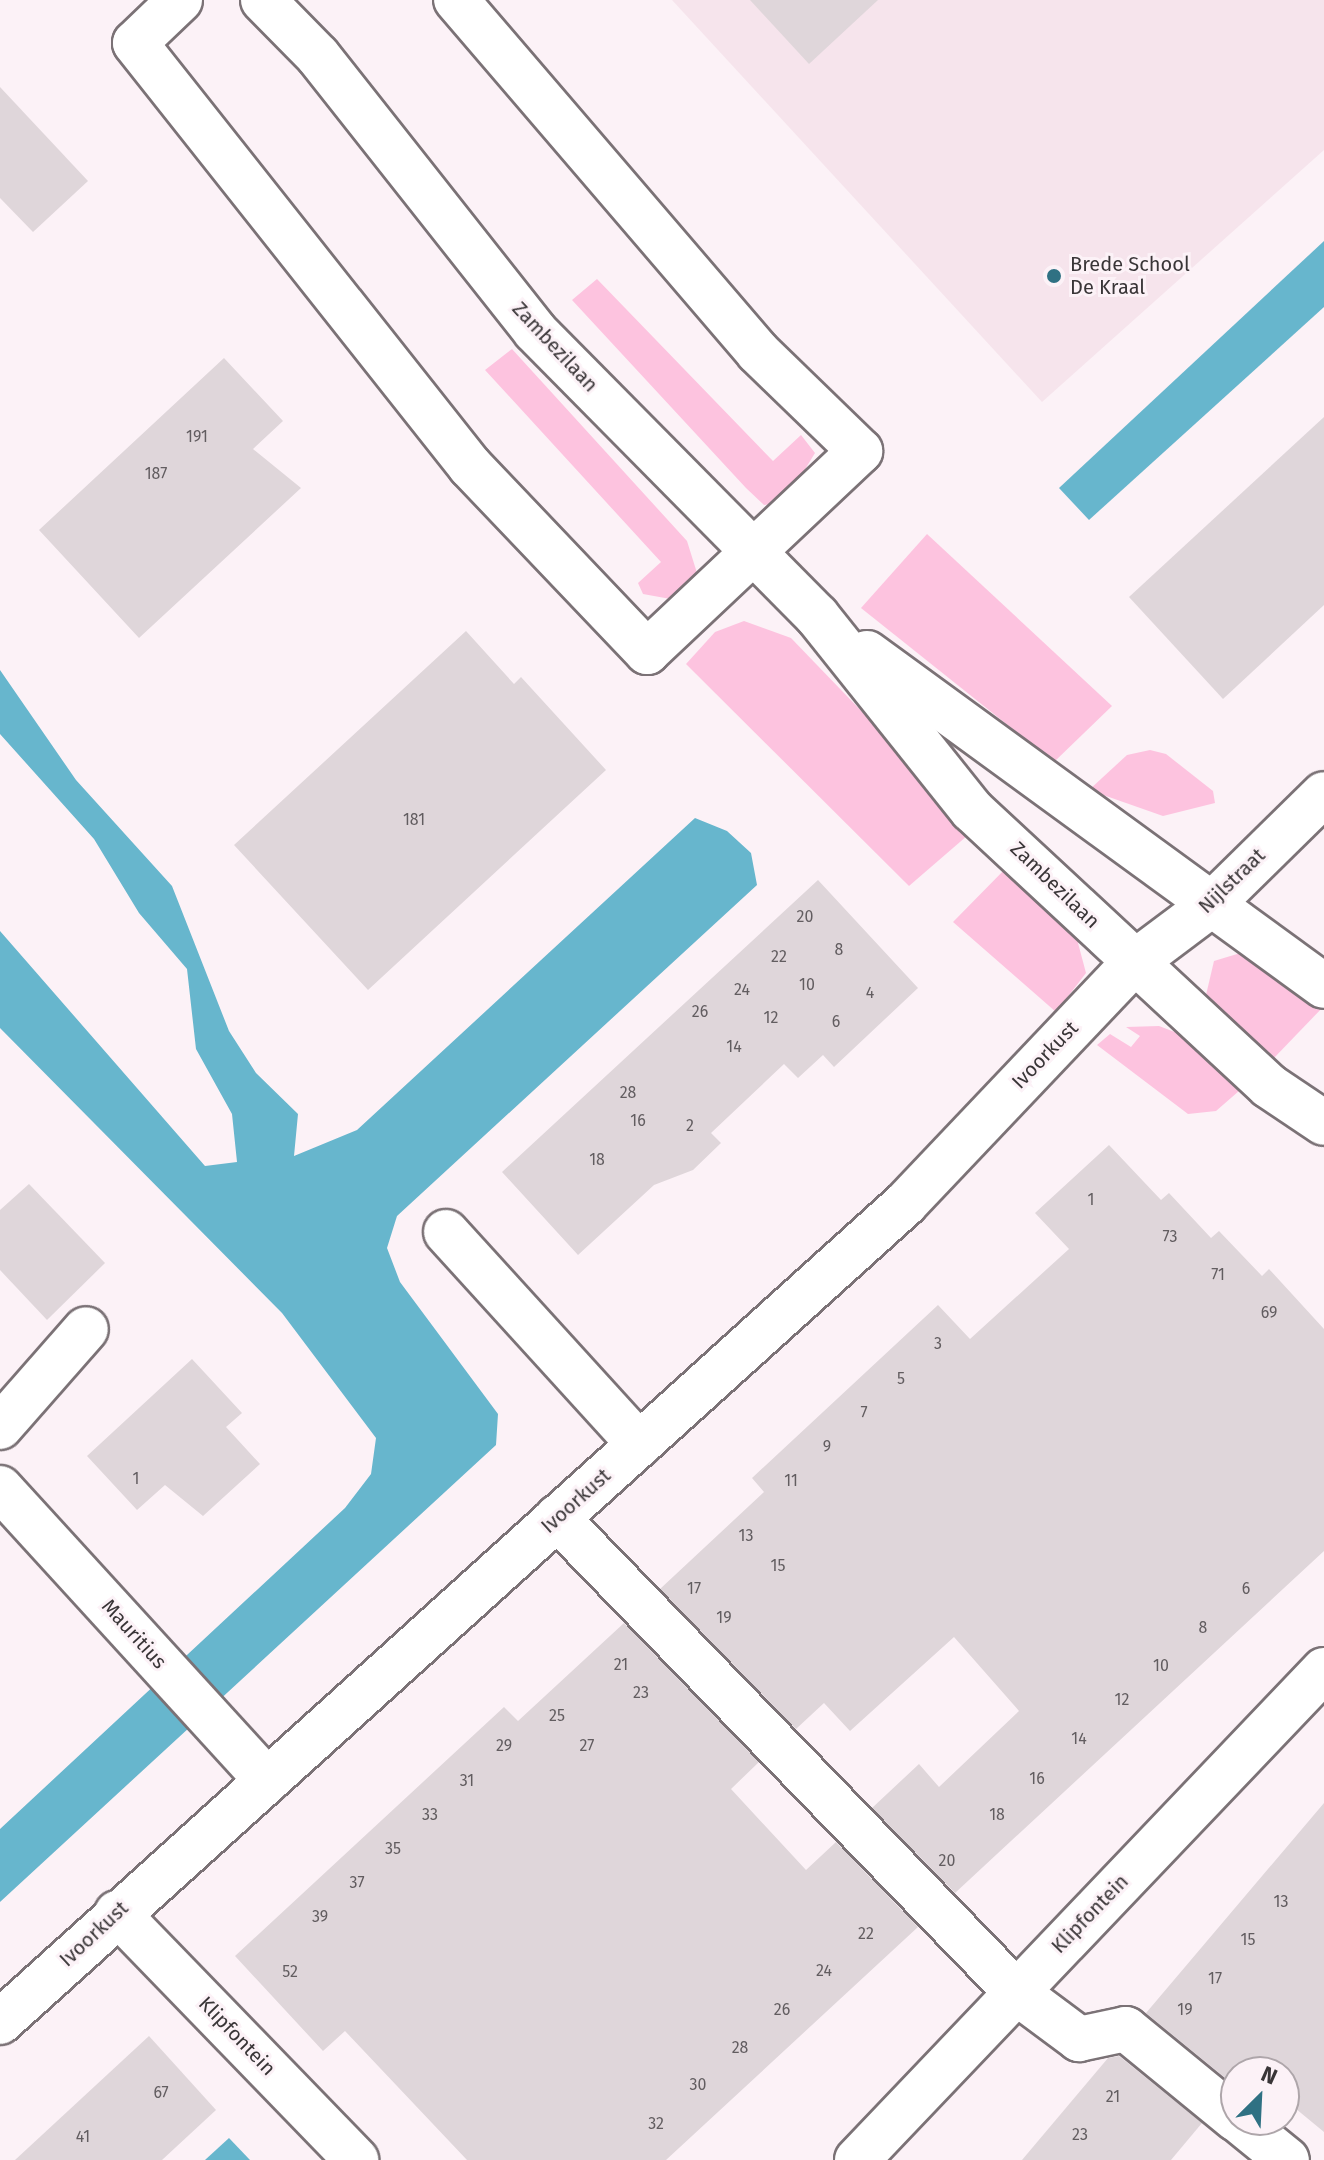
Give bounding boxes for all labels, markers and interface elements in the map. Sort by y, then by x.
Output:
place label: Brede School De Kraal [1070,252,1190,299]
marker: Brede School De Kraal [1045,267,1063,285]
street label: Zambezilaan [507,297,603,397]
house number: 191 [186,427,208,447]
house number: 187 [145,464,167,484]
house number: 181 [403,810,425,830]
street label: Zambezilaan [1006,837,1104,933]
street label: Nijlstraat [1194,843,1270,919]
house number: 20 [797,907,813,927]
house number: 8 [835,940,843,960]
house number: 22 [771,947,787,967]
house number: 10 [799,975,815,995]
house number: 24 [734,980,750,1000]
house number: 4 [866,983,874,1003]
house number: 26 [692,1002,708,1022]
house number: 12 [764,1008,778,1028]
house number: 6 [832,1012,840,1032]
street label: Ivoorkust [1007,1016,1083,1094]
house number: 14 [726,1037,742,1057]
house number: 28 [620,1083,636,1103]
house number: 16 [630,1111,646,1131]
house number: 2 [686,1116,694,1136]
house number: 18 [589,1150,605,1170]
house number: 1 [1088,1190,1094,1210]
house number: 73 [1163,1227,1177,1247]
house number: 71 [1211,1265,1225,1285]
house number: 69 [1261,1303,1277,1323]
house number: 3 [934,1334,942,1354]
house number: 5 [897,1369,905,1389]
house number: 7 [860,1403,868,1423]
house number: 9 [823,1437,831,1457]
street label: Ivoorkust [536,1464,616,1538]
house number: 1 [133,1469,139,1489]
house number: 11 [784,1471,798,1491]
house number: 13 [739,1526,753,1546]
house number: 15 [771,1556,785,1576]
house number: 17 [687,1579,701,1599]
house number: 6 [1242,1579,1250,1599]
street label: Mauritius [97,1594,171,1674]
house number: 19 [716,1608,732,1628]
house number: 8 [1199,1618,1207,1638]
house number: 21 [614,1655,628,1675]
house number: 10 [1153,1656,1169,1676]
house number: 23 [633,1683,649,1703]
house number: 12 [1115,1690,1129,1710]
house number: 25 [549,1706,565,1726]
house number: 14 [1071,1729,1087,1749]
house number: 29 [496,1736,512,1756]
house number: 27 [580,1736,594,1756]
house number: 16 [1029,1769,1045,1789]
house number: 31 [460,1771,474,1791]
house number: 33 [422,1805,438,1825]
house number: 18 [989,1805,1005,1825]
house number: 35 [385,1839,401,1859]
house number: 20 [939,1851,955,1871]
street label: Klipfontein [1047,1870,1133,1958]
house number: 37 [349,1873,365,1893]
house number: 13 [1274,1892,1288,1912]
street label: Ivoorkust [55,1896,133,1972]
house number: 39 [312,1907,328,1927]
house number: 22 [858,1924,874,1944]
house number: 15 [1241,1930,1255,1950]
house number: 24 [816,1961,832,1981]
house number: 52 [282,1962,298,1982]
house number: 17 [1208,1969,1222,1989]
street label: Klipfontein [194,1992,280,2080]
house number: 26 [774,2000,790,2020]
house number: 19 [1177,2000,1193,2020]
house number: 28 [732,2038,748,2058]
north arrow [1220,2056,1300,2136]
text: N [1257,2060,1281,2091]
house number: 30 [690,2075,706,2095]
house number: 67 [153,2083,169,2103]
house number: 21 [1106,2087,1120,2107]
house number: 32 [648,2114,664,2134]
house number: 23 [1072,2125,1088,2145]
house number: 41 [76,2127,90,2147]

